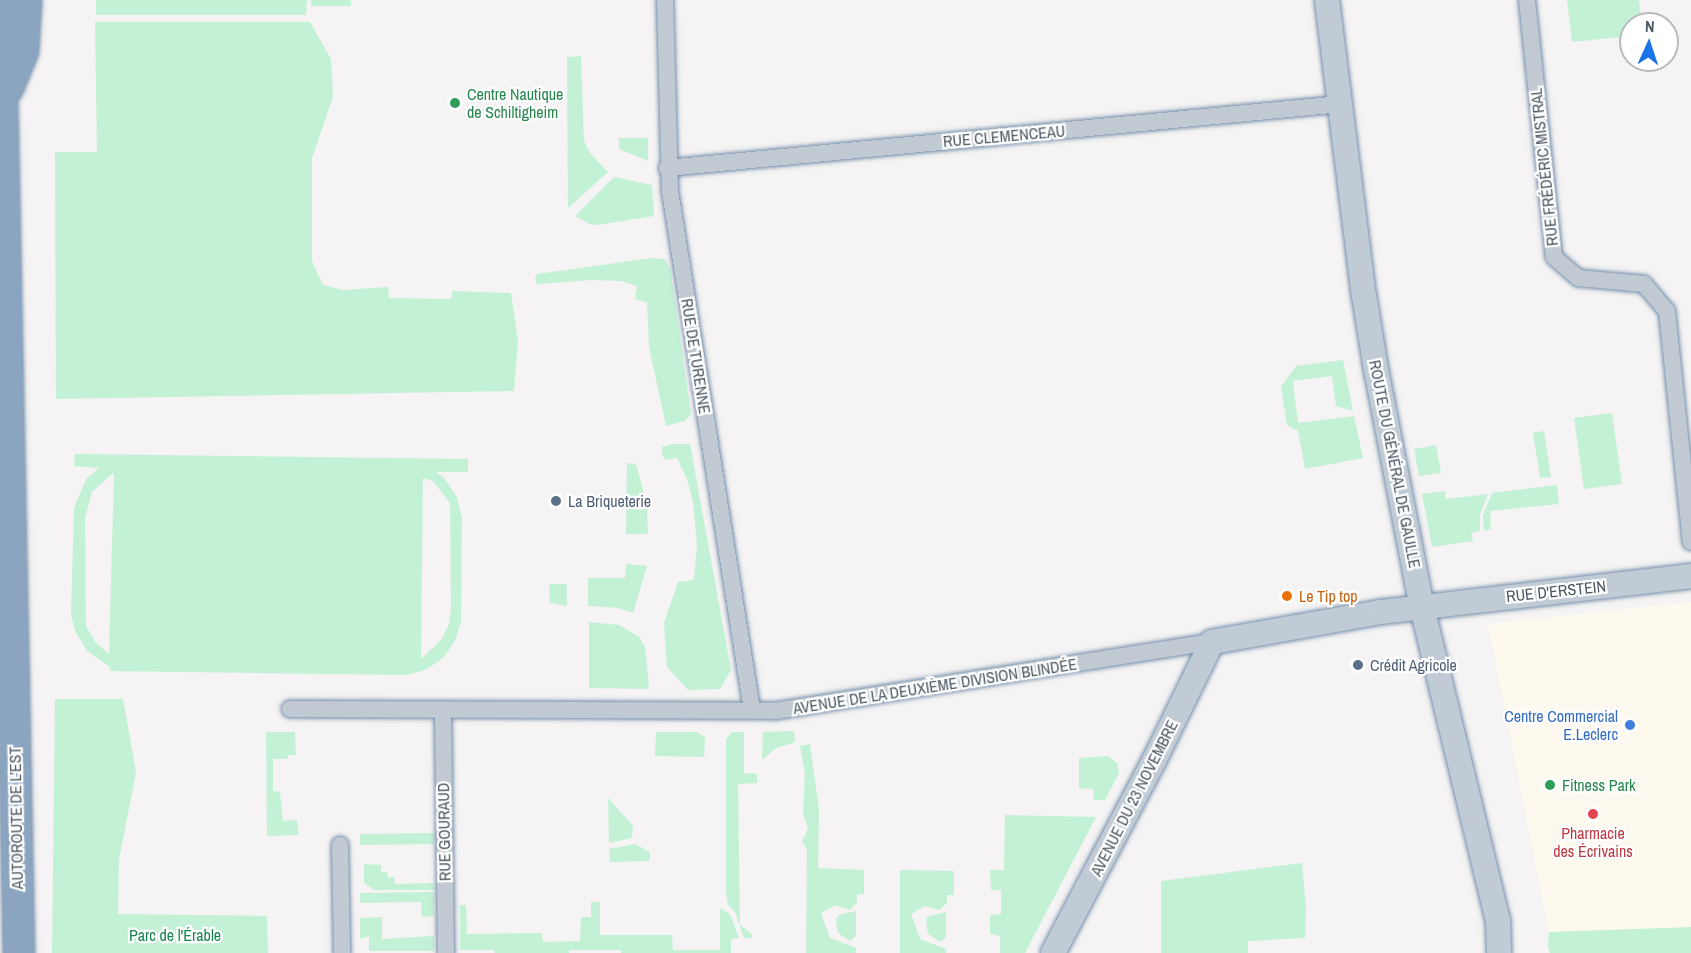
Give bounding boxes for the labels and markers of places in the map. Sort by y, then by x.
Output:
place label: Centre Nautique de Schiltigheim [467,84,563,122]
marker: Centre Nautique de Schiltigheim [448,96,462,110]
place label: La Briqueterie [568,491,651,511]
marker: La Briqueterie [549,494,563,508]
place label: Le Tip top [1299,586,1358,606]
marker: Le Tip top [1280,589,1294,603]
place label: Crédit Agricole [1370,655,1458,675]
marker: Crédit Agricole [1351,658,1365,672]
place label: Centre Commercial E.Leclerc [1504,706,1618,744]
marker: Centre Commercial E.Leclerc [1623,718,1637,732]
place label: Fitness Park [1562,775,1636,795]
marker: Fitness Park [1543,778,1557,792]
marker: Pharmacie des Écrivains [1586,807,1600,821]
place label: Pharmacie des Écrivains [1553,823,1633,861]

